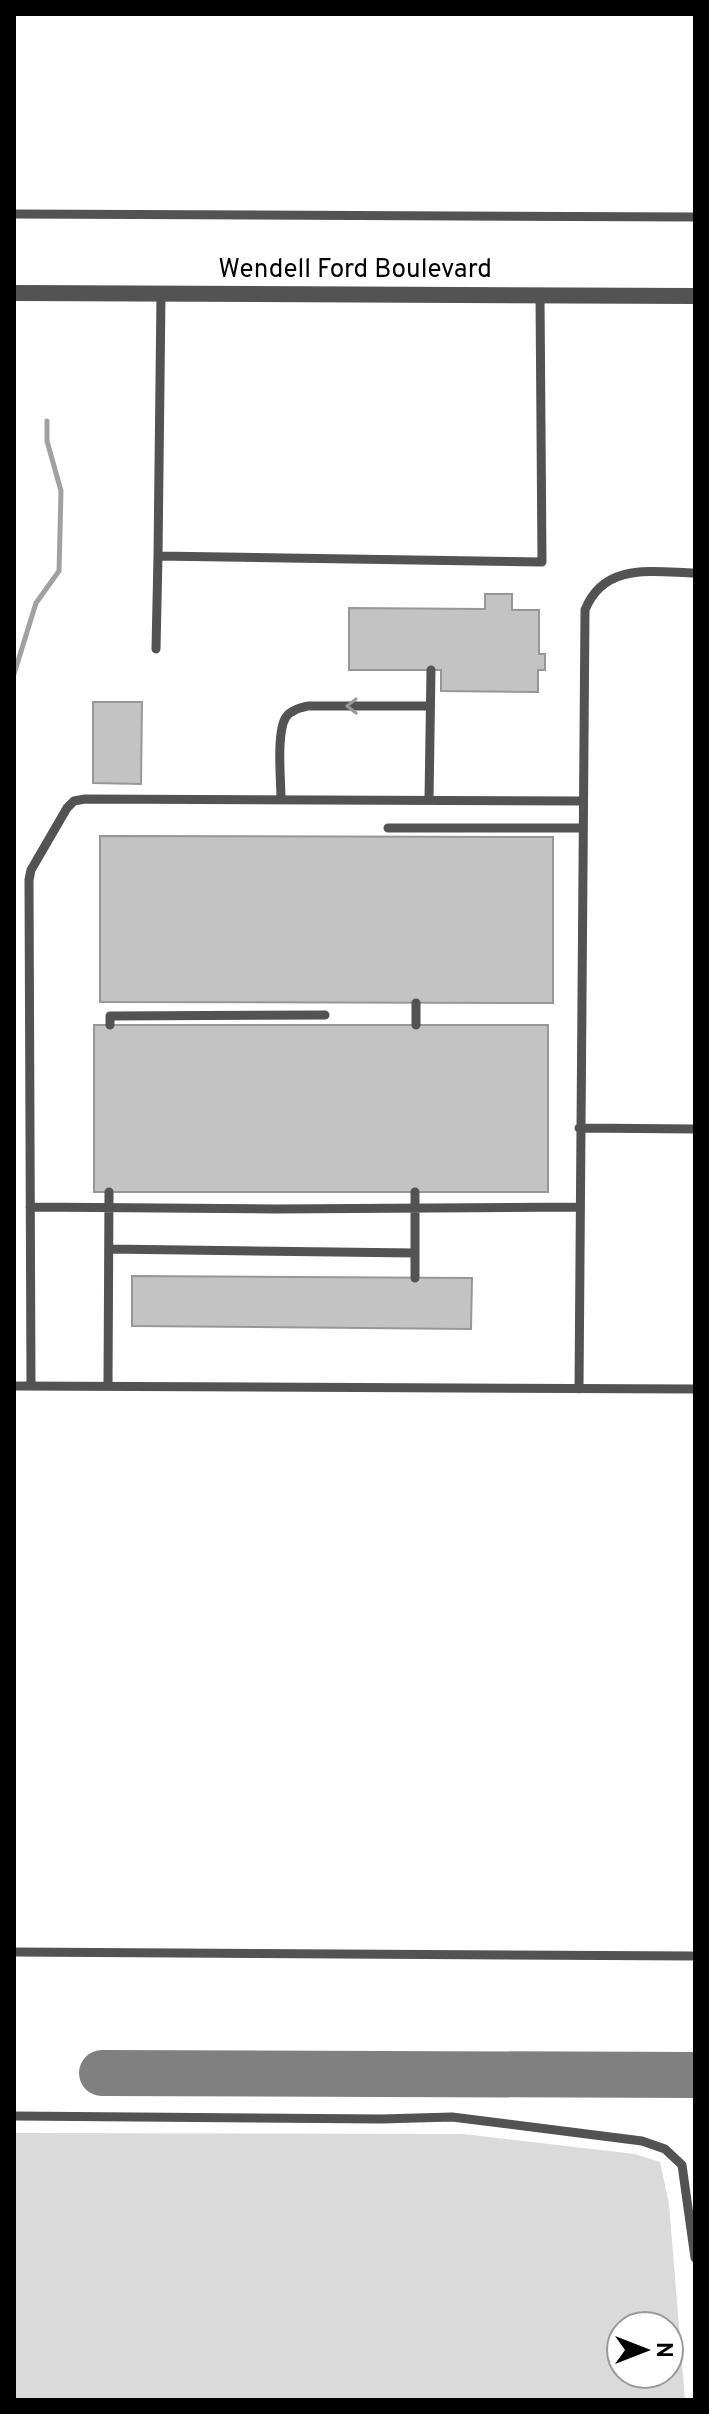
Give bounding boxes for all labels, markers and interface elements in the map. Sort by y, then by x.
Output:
street label: Wendell Ford Boulevard [218,254,492,287]
one-way arrow [345,697,358,715]
north arrow [605,2310,685,2390]
text: N [649,2342,676,2358]

